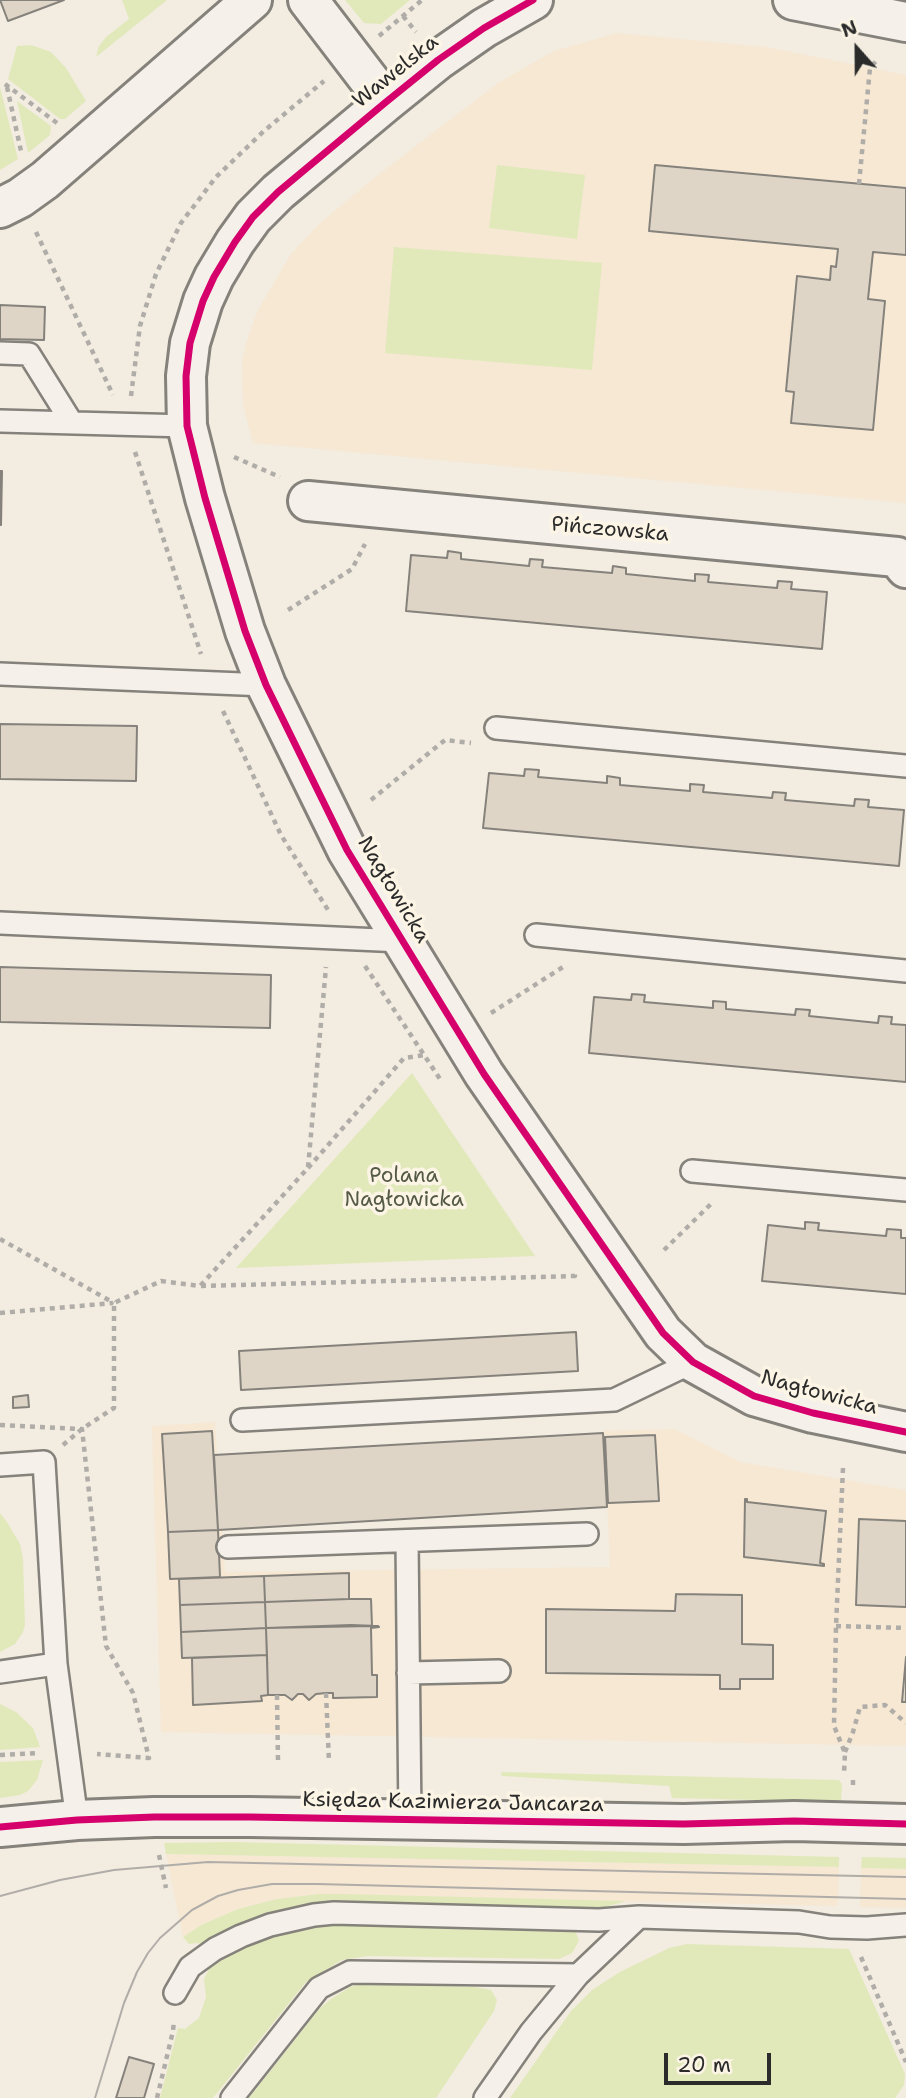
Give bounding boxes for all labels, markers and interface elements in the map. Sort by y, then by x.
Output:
north arrow [822,14,892,84]
text: N [838,15,861,43]
street label: Wawelska [348,30,444,114]
street label: Pińczowska [550,512,670,548]
street label: Nagłowicka [351,832,435,948]
park label: Polana Nagłowicka [344,1164,464,1214]
street label: Nagłowicka [758,1365,880,1421]
street label: Księdza Kazimierza Jancarza [302,1788,604,1818]
scale bar [668,2038,775,2082]
text: 20 m [677,2051,731,2079]

